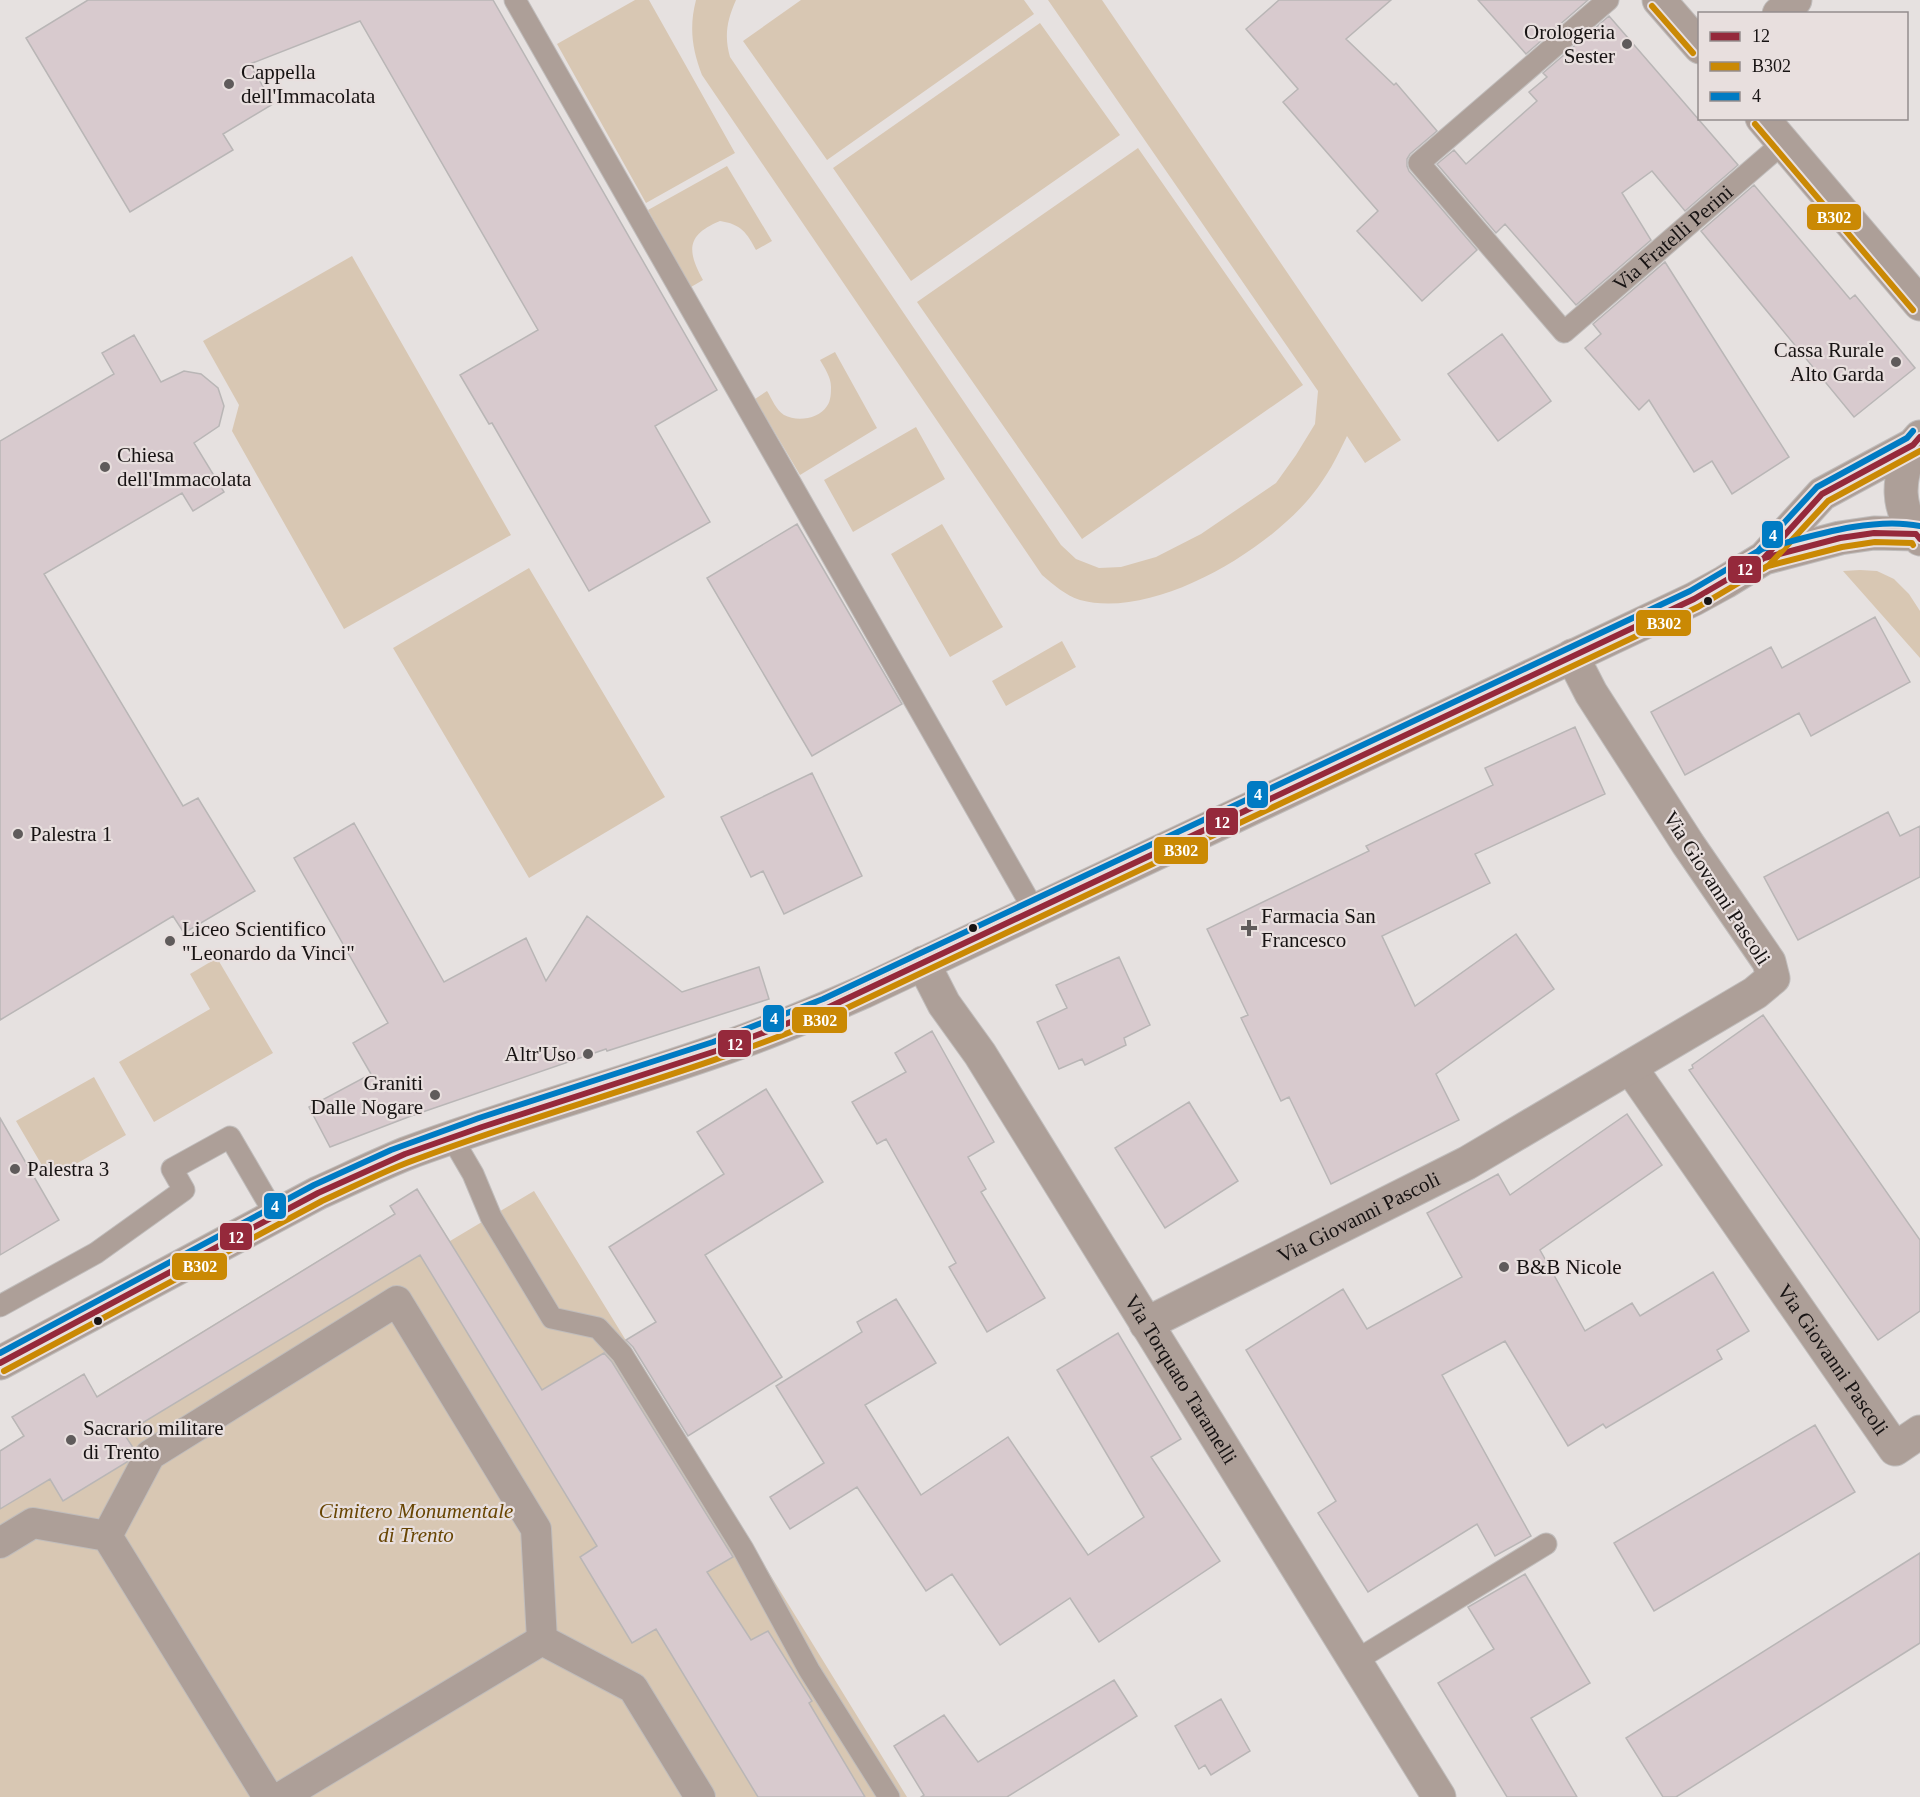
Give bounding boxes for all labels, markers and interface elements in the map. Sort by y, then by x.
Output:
legend [1698,12,1908,120]
place label: Orologeria Sester [1524,20,1616,68]
text: 12 [1752,26,1770,46]
marker: Orologeria Sester [1620,37,1634,51]
text: B302 [1752,56,1791,76]
place label: Cappella dell'Immacolata [241,60,376,108]
marker: Cappella dell'Immacolata [222,77,236,91]
text: 4 [1752,86,1761,106]
street label: Via Fratelli Perini [1608,180,1738,296]
line badge: B302 [1806,203,1862,231]
text: B302 [1817,209,1851,226]
place label: Cassa Rurale Alto Garda [1774,338,1885,386]
marker: Cassa Rurale Alto Garda [1889,355,1903,369]
place label: Chiesa dell'Immacolata [117,443,252,491]
marker: Chiesa dell'Immacolata [98,460,112,474]
line badge: 4 [1761,520,1784,549]
text: 4 [1769,527,1777,544]
line badge: 12 [1727,555,1762,584]
text: 12 [1737,561,1753,578]
unlabelled marker [1702,595,1714,607]
line badge: B302 [1635,609,1692,637]
text: B302 [1647,615,1681,632]
line badge: 4 [1246,780,1269,809]
text: 4 [1254,786,1262,803]
line badge: 12 [1205,807,1239,836]
street label: Via Giovanni Pascoli [1658,807,1776,969]
text: 12 [1214,814,1230,831]
place label: Palestra 1 [30,822,112,846]
marker: Palestra 1 [11,827,25,841]
line badge: B302 [1153,836,1209,865]
text: B302 [1164,842,1198,859]
place label: Farmacia San Francesco [1261,904,1376,952]
place label: Liceo Scientifico "Leonardo da Vinci" [182,917,355,965]
marker: Farmacia San Francesco [1242,921,1256,935]
unlabelled marker [967,922,979,934]
marker: Liceo Scientifico "Leonardo da Vinci" [163,934,177,948]
line badge: 4 [762,1004,785,1033]
line badge: B302 [791,1006,848,1034]
text: 4 [770,1010,778,1027]
text: B302 [803,1012,837,1029]
line badge: 12 [717,1029,752,1058]
text: 12 [727,1036,743,1053]
place label: Altr'Uso [505,1042,576,1066]
marker: Altr'Uso [581,1047,595,1061]
place label: Graniti Dalle Nogare [310,1071,423,1119]
marker: Graniti Dalle Nogare [428,1088,442,1102]
place label: Palestra 3 [27,1157,109,1181]
marker: Palestra 3 [8,1162,22,1176]
street label: Via Giovanni Pascoli [1274,1166,1444,1268]
line badge: 4 [263,1192,287,1220]
text: 4 [271,1198,279,1215]
line badge: 12 [219,1222,253,1251]
text: 12 [228,1229,244,1246]
line badge: B302 [171,1252,228,1281]
place label: B&B Nicole [1516,1255,1622,1279]
text: B302 [183,1258,217,1275]
marker: B&B Nicole [1497,1260,1511,1274]
street label: Via Giovanni Pascoli [1772,1279,1894,1440]
street label: Via Torquato Taramelli [1120,1290,1242,1468]
unlabelled marker [92,1315,104,1327]
place label: Sacrario militare di Trento [83,1416,224,1464]
marker: Sacrario militare di Trento [64,1433,78,1447]
park label: Cimitero Monumentale di Trento [319,1499,513,1547]

